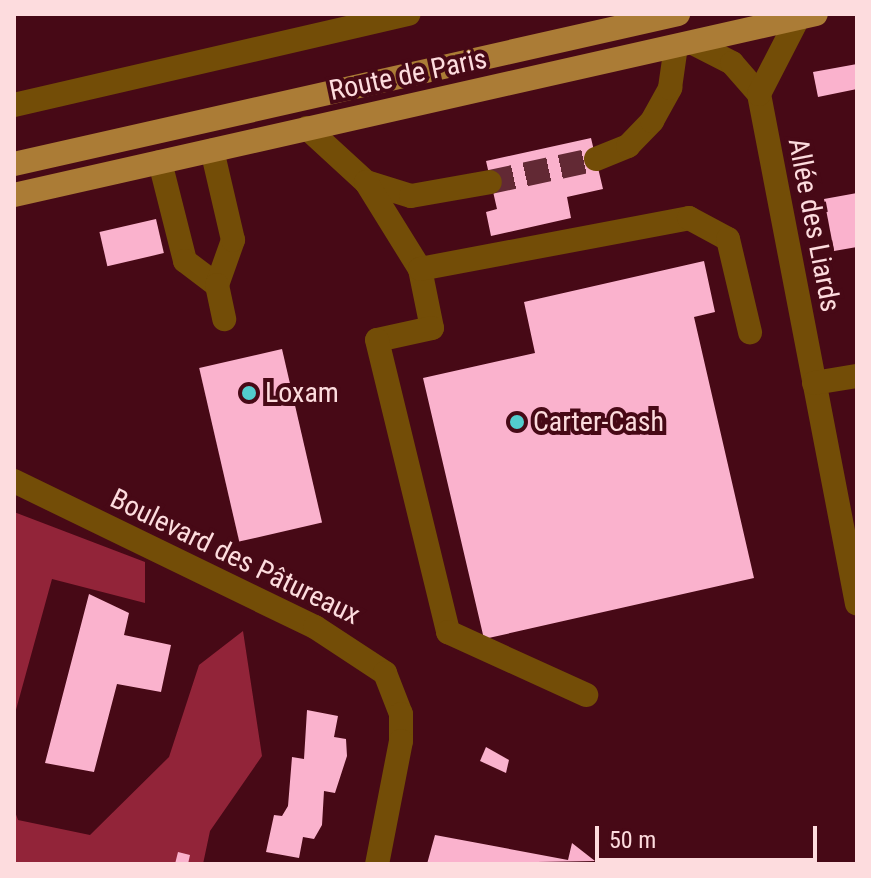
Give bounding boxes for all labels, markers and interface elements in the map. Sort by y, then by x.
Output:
street label: Route de Paris [326,42,490,108]
street label: Allée des Liards [781,135,847,315]
place label: Loxam [265,376,339,410]
marker: Loxam [240,384,258,402]
place label: Carter-Cash [533,405,664,439]
marker: Carter-Cash [508,413,526,431]
street label: Boulevard des Pâtureaux [105,482,365,632]
scale bar [599,810,821,860]
text: 50 m [609,826,656,854]

